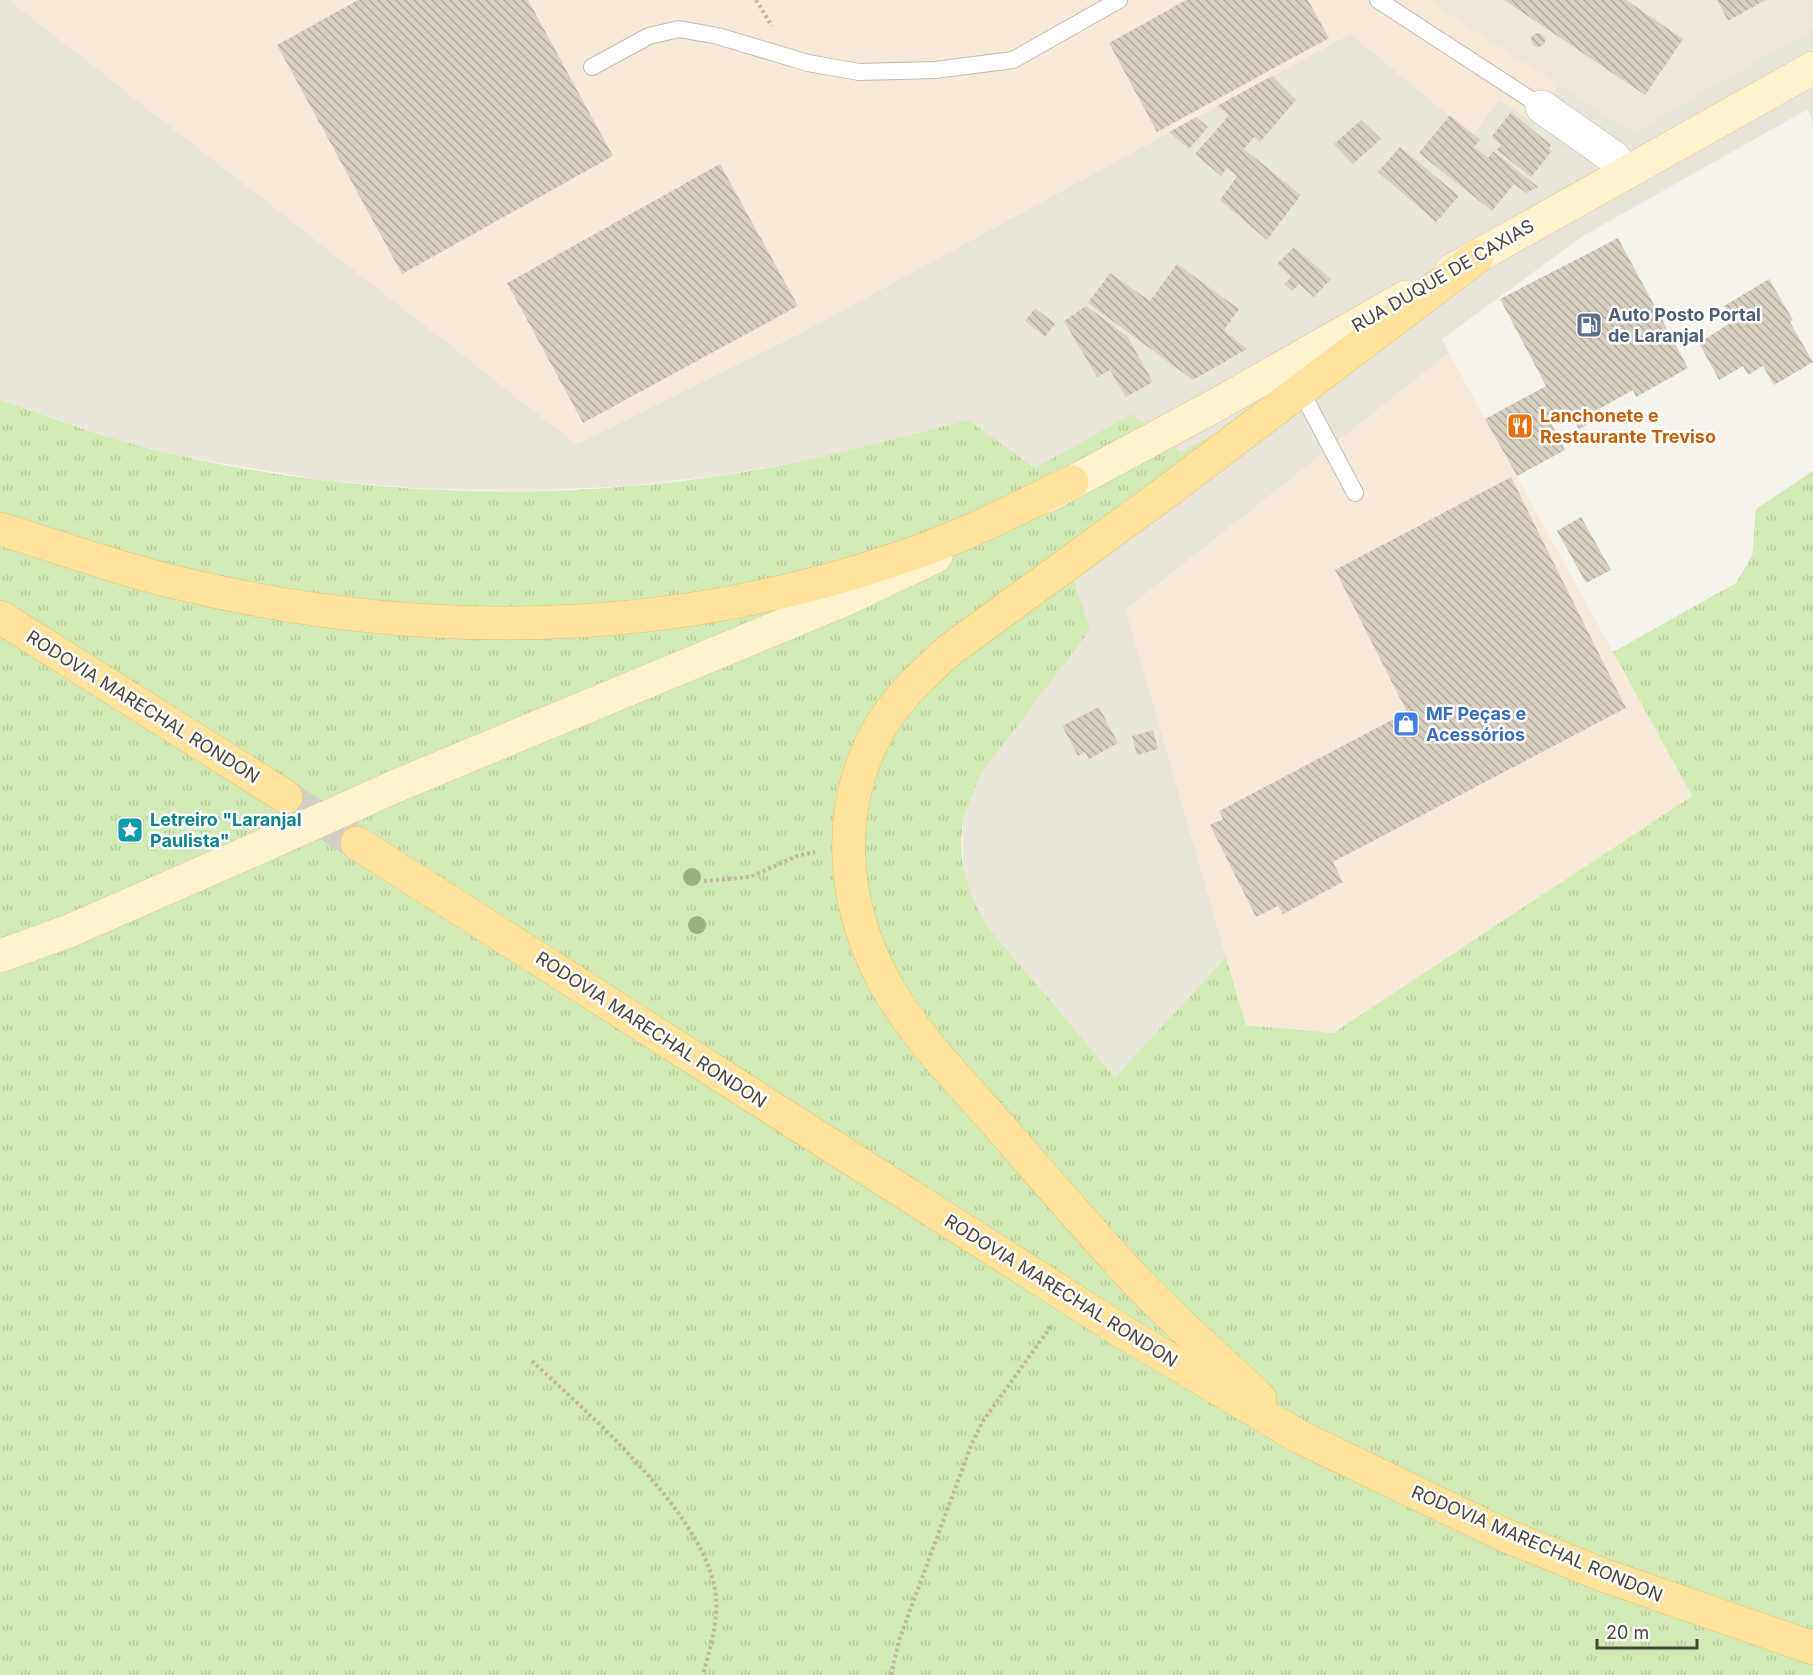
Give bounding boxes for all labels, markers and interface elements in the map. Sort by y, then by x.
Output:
street label: RUA DUQUE DE CAXIAS [1348,215,1538,336]
place label: Auto Posto Portal de Laranjal [1608,304,1761,346]
fuel station icon: Auto Posto Portal de Laranjal [1574,310,1604,340]
place label: Lanchonete e Restaurante Treviso [1540,405,1716,447]
restaurant icon: Lanchonete e Restaurante Treviso [1505,411,1535,441]
street label: RODOVIA MARECHAL RONDON [23,626,264,787]
place label: MF Peças e Acessórios [1426,703,1526,745]
shop icon: MF Peças e Acessórios [1391,709,1421,739]
place label: Letreiro "Laranjal Paulista" [150,809,302,851]
place icon: Letreiro "Laranjal Paulista" [115,815,145,845]
street label: RODOVIA MARECHAL RONDON [532,947,771,1112]
street label: RODOVIA MARECHAL RONDON [941,1210,1182,1371]
street label: RODOVIA MARECHAL RONDON [1408,1481,1666,1606]
scale bar [1597,1612,1698,1650]
text: 20 m [1606,1622,1649,1643]

